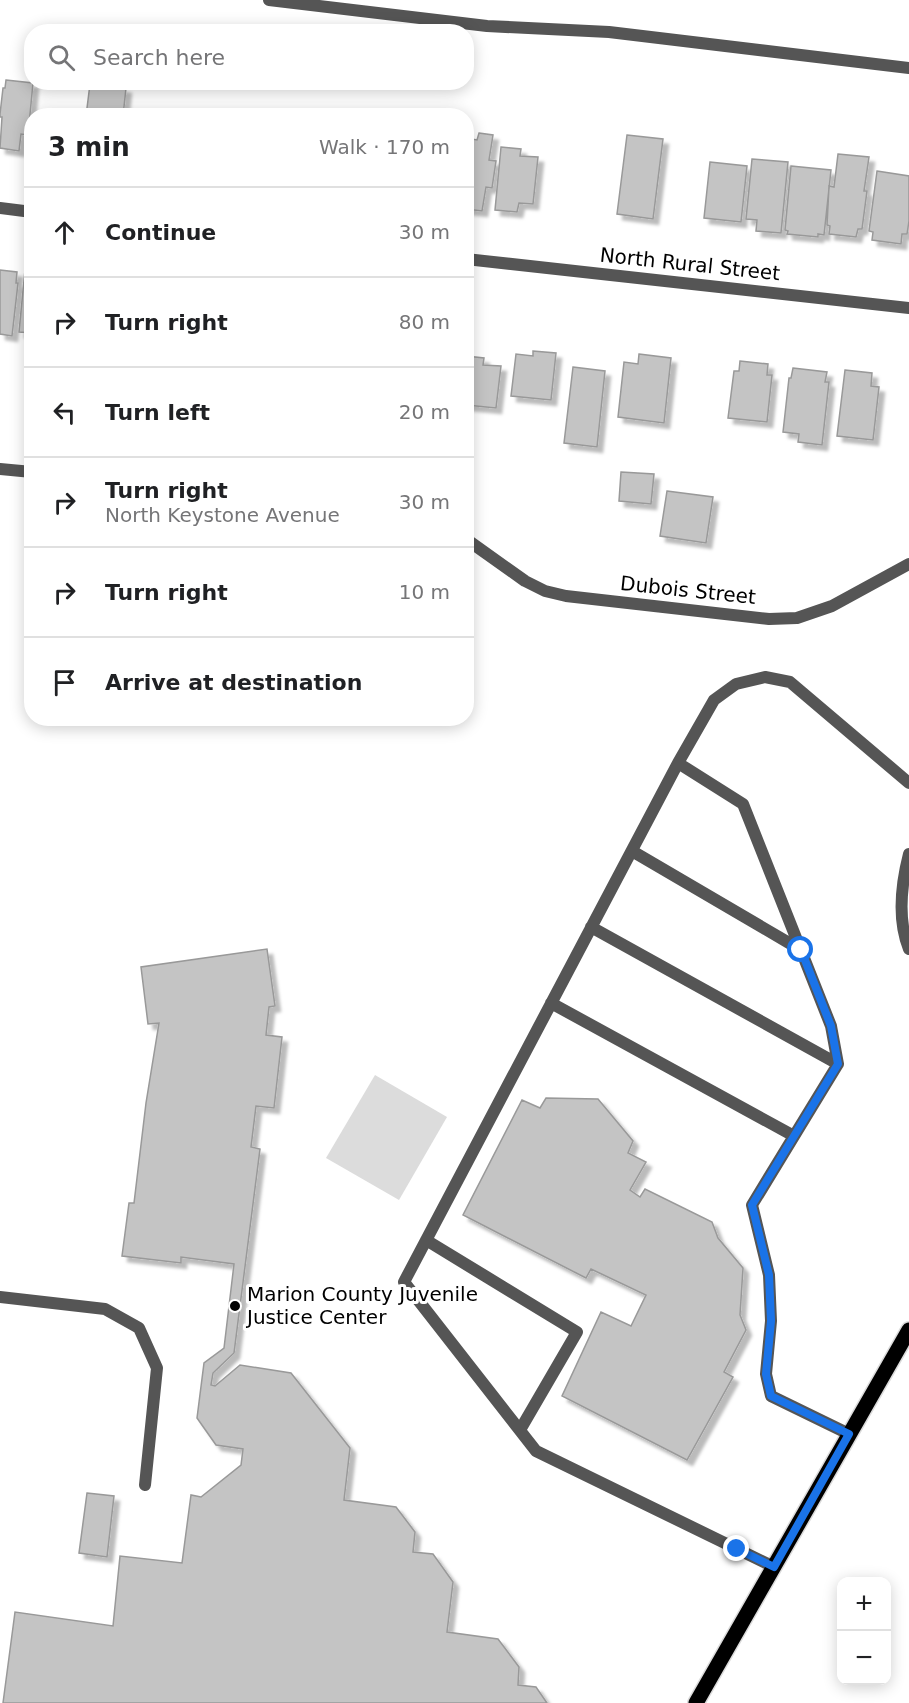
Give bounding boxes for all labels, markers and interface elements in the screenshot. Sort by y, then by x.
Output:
search box [24,24,474,90]
icon: search [45,41,78,74]
text: Search here [93,45,225,70]
text: 3 min [48,132,130,162]
text: Walk · 170 m [319,135,450,159]
icon: ahead [48,216,81,249]
text: Continue [105,220,216,245]
text: 30 m [399,220,450,244]
street label: North Rural Street [599,243,781,285]
icon: right [48,306,81,339]
text: Turn right [105,310,228,335]
text: 80 m [399,310,450,334]
icon: left [48,396,81,429]
text: Turn left [105,400,210,425]
text: 20 m [399,400,450,424]
text: Turn right [105,478,228,503]
icon: right [48,486,81,519]
text: 30 m [399,490,450,514]
text: North Keystone Avenue [105,503,340,527]
street label: Dubois Street [619,571,757,609]
icon: right [48,576,81,609]
text: Turn right [105,580,228,605]
text: 10 m [399,580,450,604]
icon: arrive [48,666,81,699]
text: Arrive at destination [105,670,362,695]
route start [787,936,813,962]
place label: Marion County Juvenile Justice Center [245,1282,478,1329]
marker: Marion County Juvenile Justice Center [228,1299,242,1313]
route end [723,1535,749,1561]
map controls [837,1577,891,1685]
button: + [837,1577,891,1631]
button: − [837,1631,891,1685]

